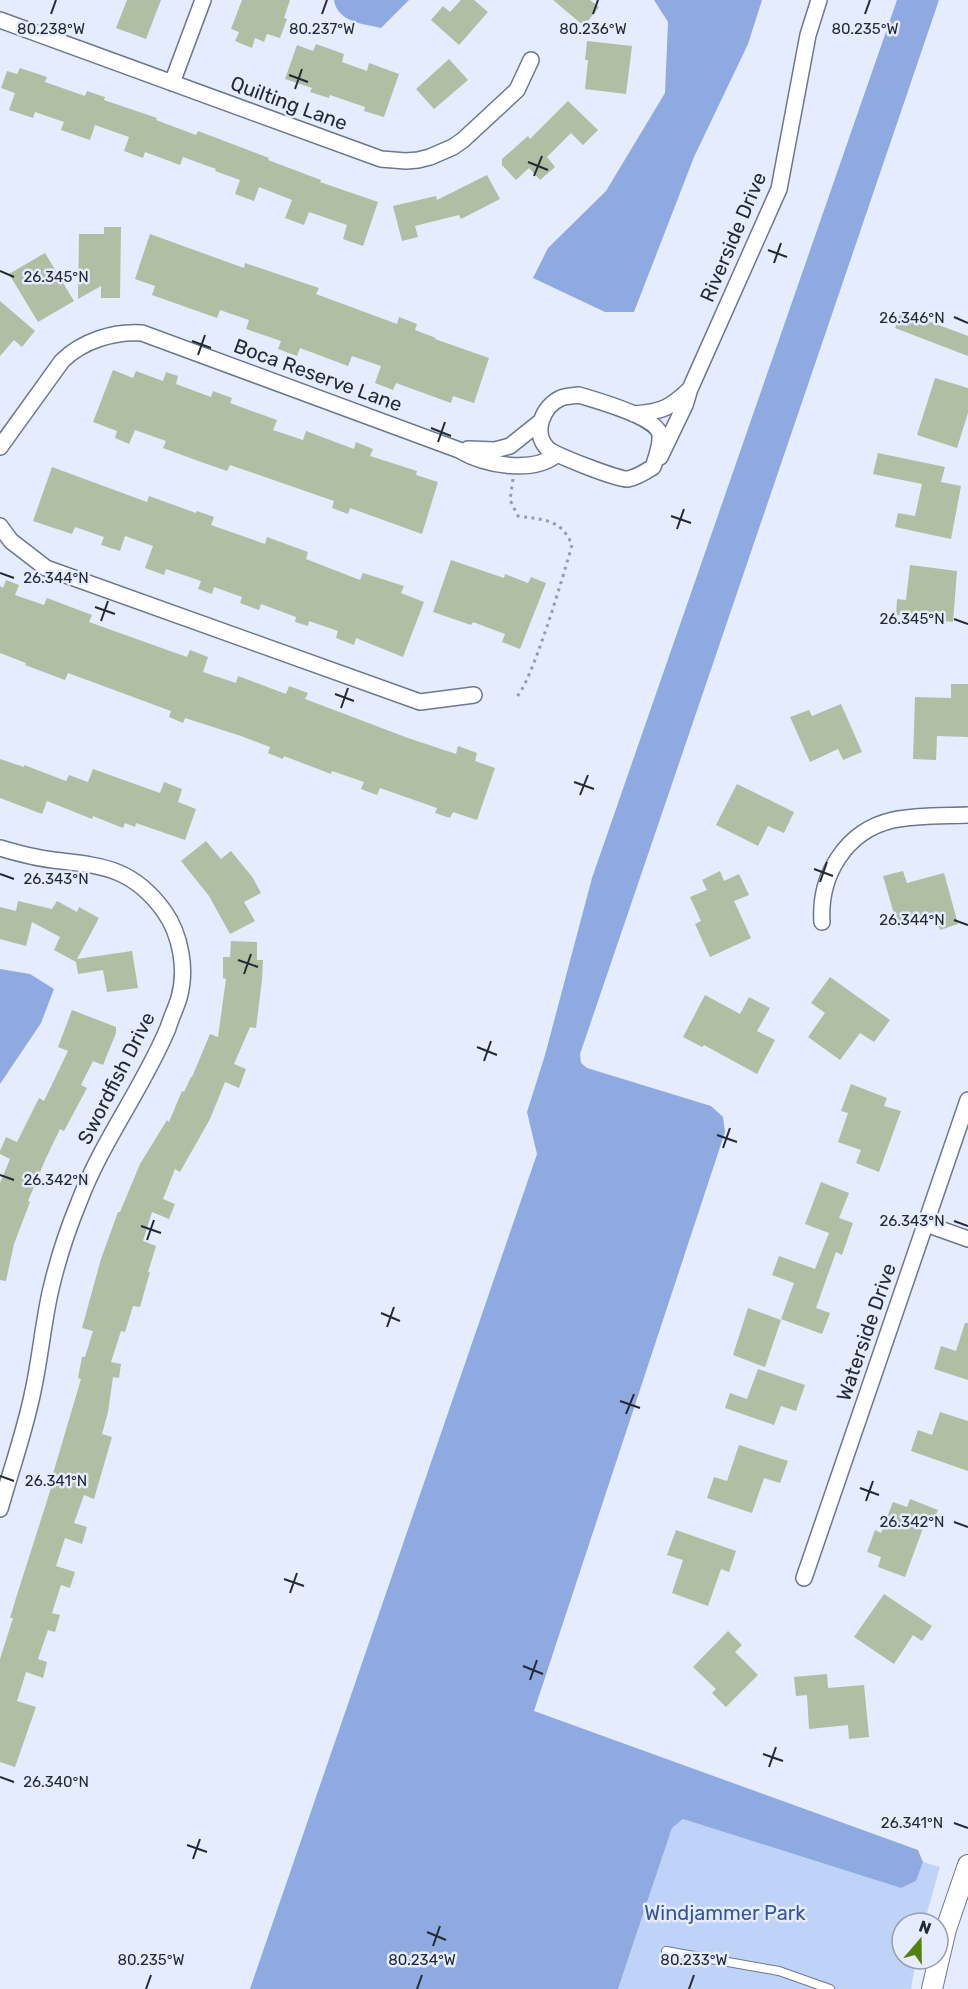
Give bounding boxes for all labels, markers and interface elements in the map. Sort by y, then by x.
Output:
text: 80.238°W [17,20,85,38]
text: 80.237°W [289,20,355,38]
text: 80.236°W [559,20,627,38]
text: 80.235°W [831,20,899,38]
street label: Quilting Lane [227,71,351,135]
street label: Riverside Drive [695,169,771,305]
text: 26.345°N [23,268,89,286]
text: 26.346°N [879,309,945,327]
street label: Boca Reserve Lane [231,333,405,417]
text: 26.344°N [23,569,89,587]
text: 26.345°N [879,610,945,628]
text: 26.343°N [23,870,89,888]
text: 26.344°N [879,911,945,929]
street label: Swordfish Drive [72,1008,160,1148]
text: 26.342°N [23,1171,89,1189]
text: 26.343°N [879,1212,945,1230]
street label: Waterside Drive [831,1260,901,1404]
text: 26.341°N [25,1472,87,1490]
text: 26.342°N [879,1513,945,1531]
text: 26.340°N [23,1773,89,1791]
text: 26.341°N [881,1814,943,1832]
park label: Windjammer Park [644,1901,806,1925]
north arrow [890,1911,950,1971]
text: N [916,1916,934,1938]
text: 80.235°W [117,1951,185,1969]
text: 80.234°W [388,1951,456,1969]
text: 80.233°W [660,1951,728,1969]

